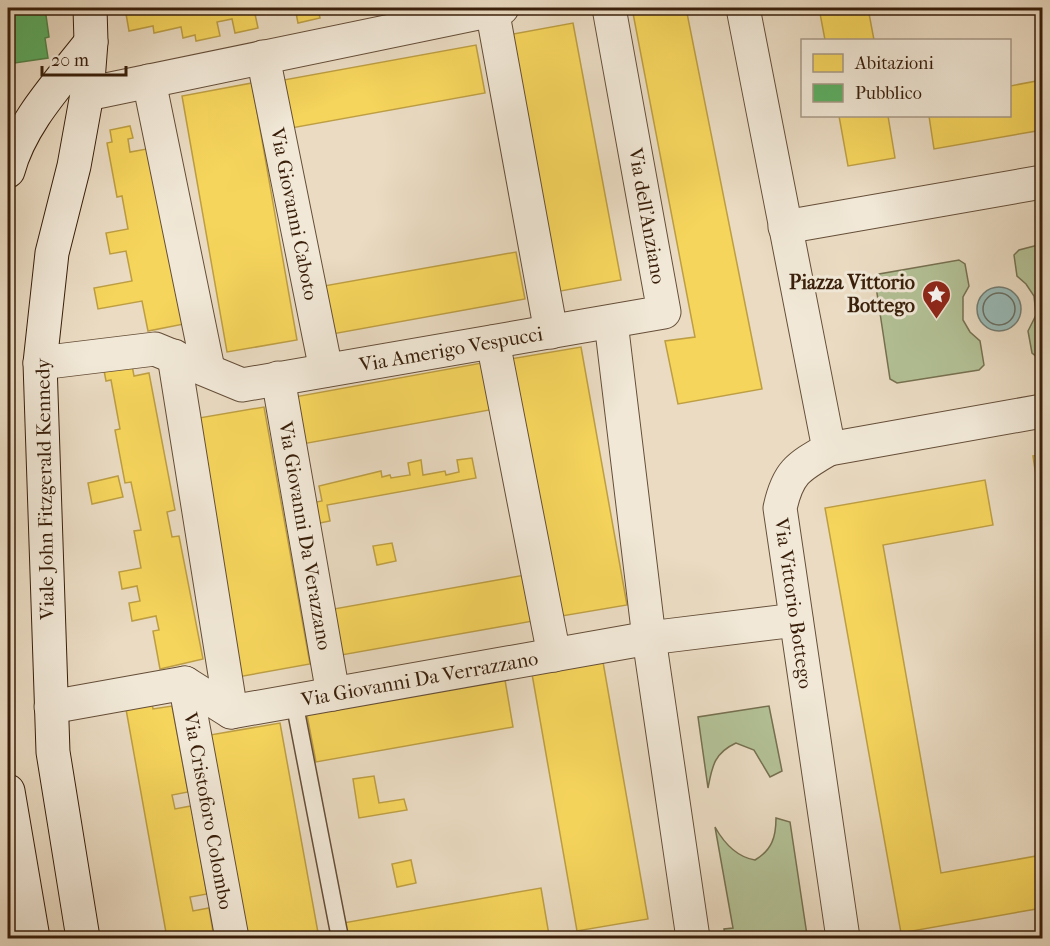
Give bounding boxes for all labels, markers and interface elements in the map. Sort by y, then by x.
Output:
scale bar [42,39,126,77]
legend [801,39,1011,117]
text: 20 m [51,50,89,71]
text: Abitazioni [854,53,935,74]
text: Pubblico [855,83,922,104]
street label: Via Giovanni Caboto [266,125,323,302]
street label: Via dell'Anziano [624,145,670,286]
place label: Piazza Vittorio Bottego [789,271,915,317]
place icon: Piazza Vittorio Bottego [920,278,952,320]
street label: Via Amerigo Vespucci [356,322,545,376]
street label: Viale John Fitzgerald Kennedy [31,357,59,621]
street label: Via Giovanni Da Verazzano [274,419,337,652]
street label: Via Vittorio Bottego [770,515,818,690]
street label: Via Giovanni Da Verrazzano [298,646,540,711]
street label: Via Cristoforo Colombo [179,709,238,911]

